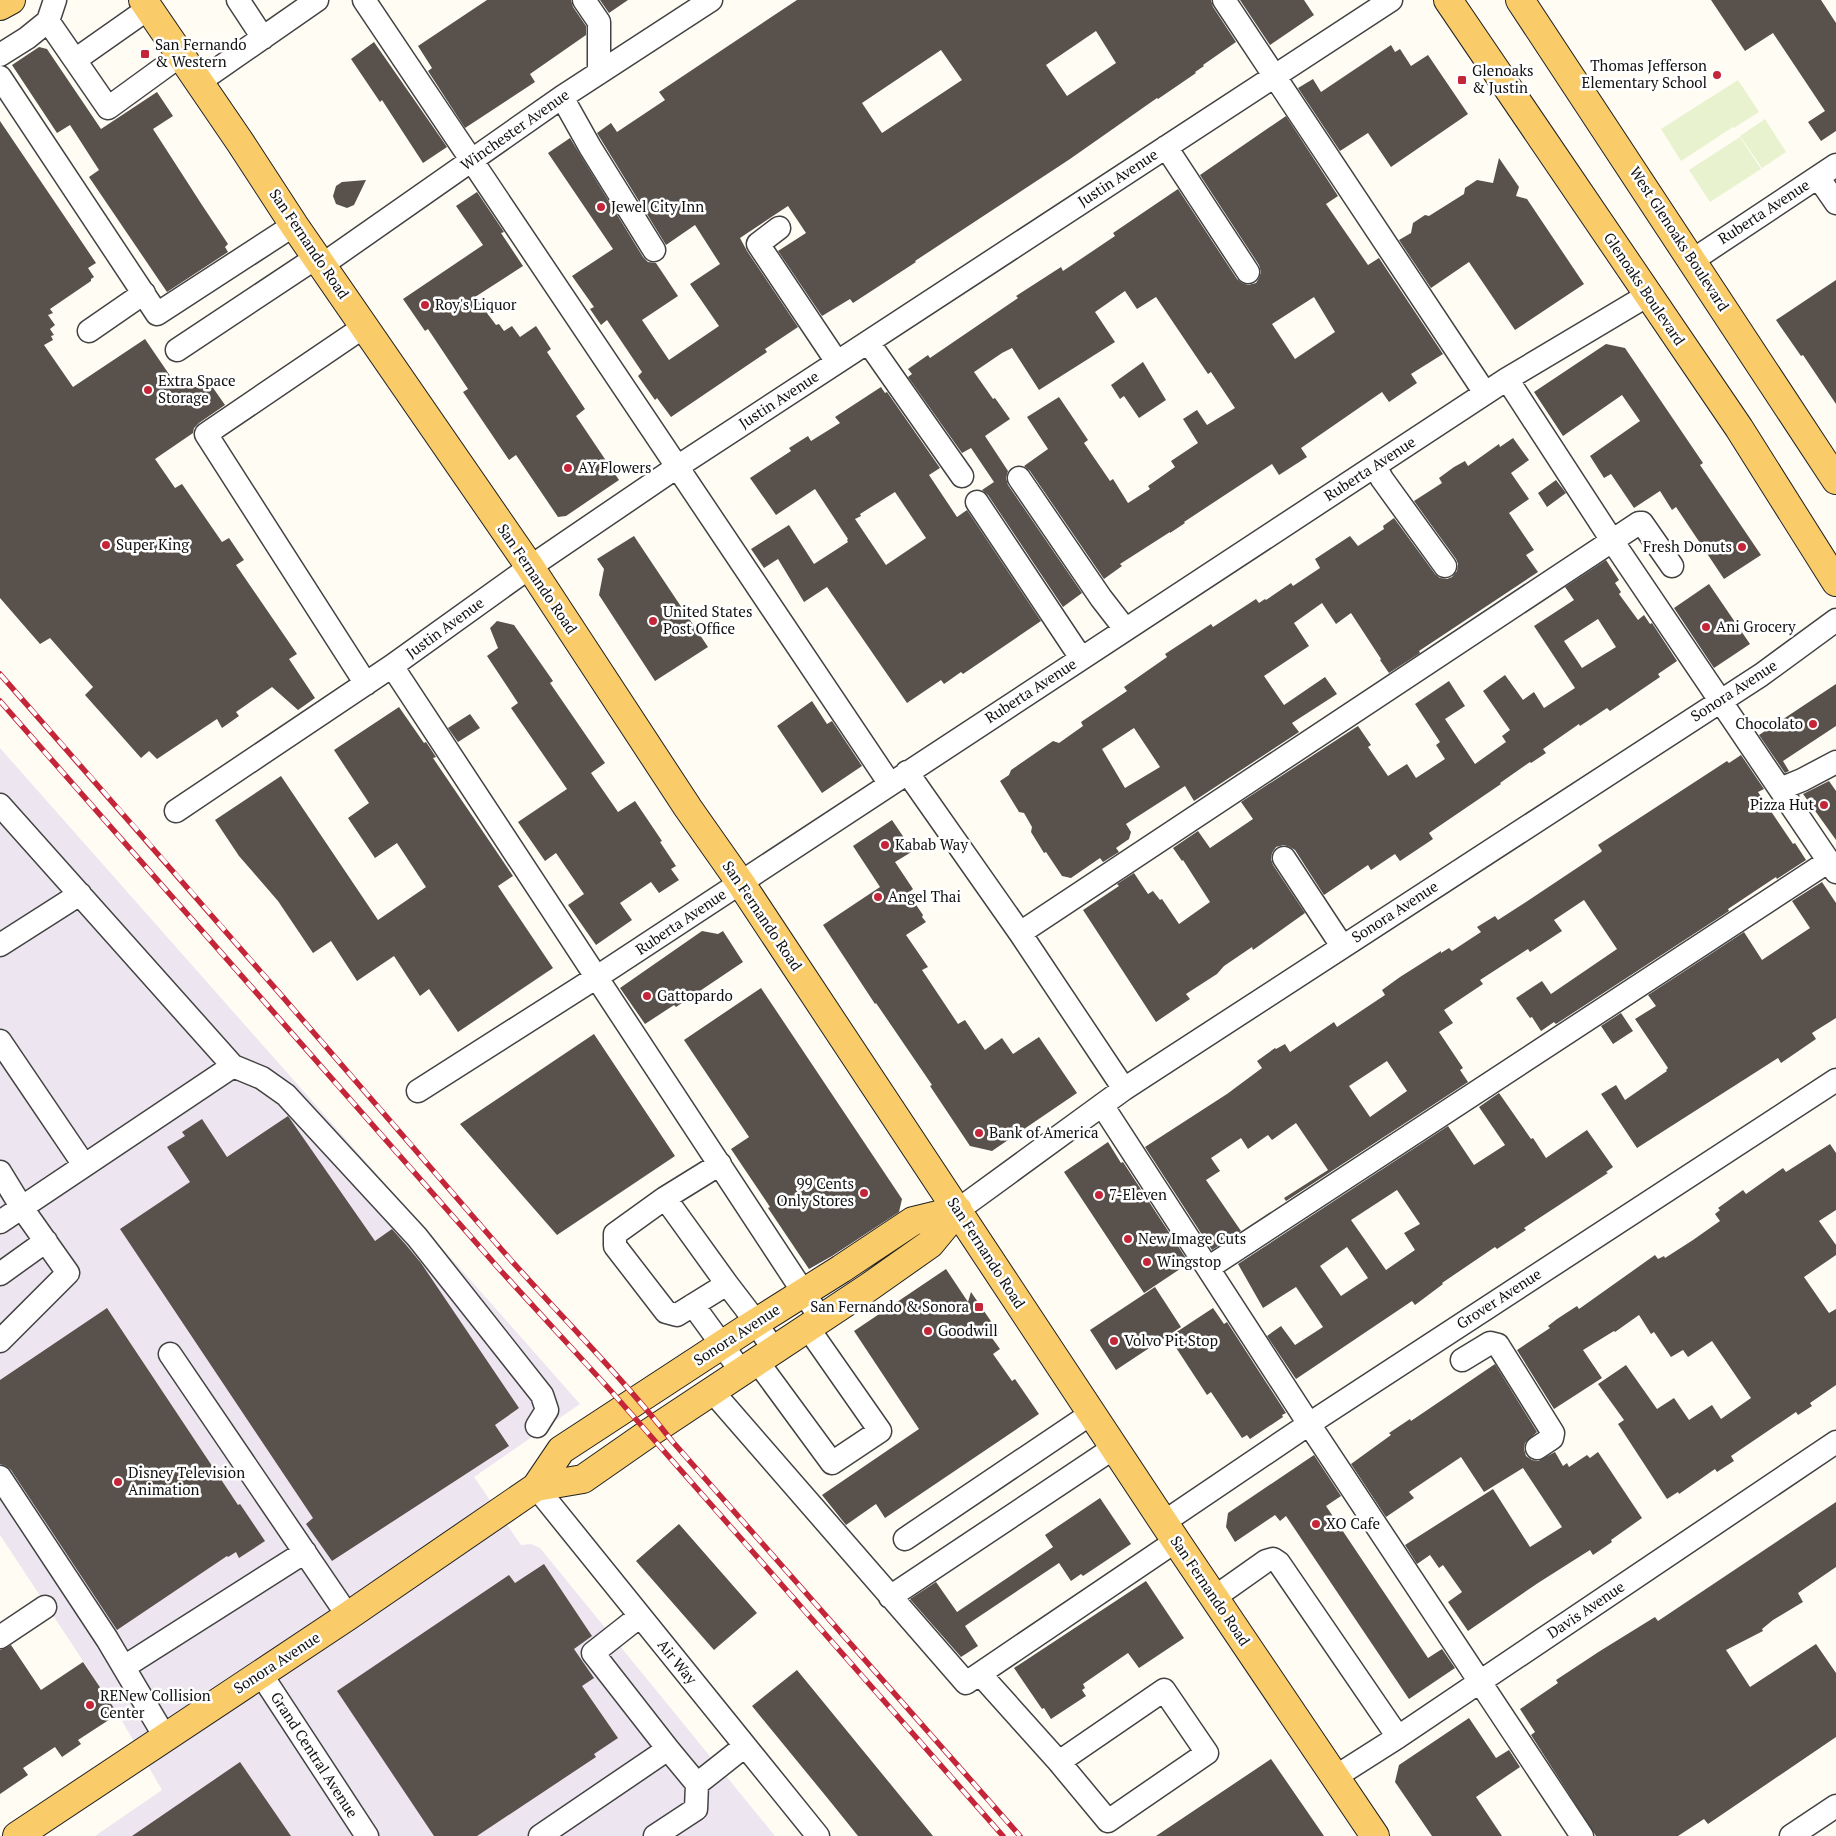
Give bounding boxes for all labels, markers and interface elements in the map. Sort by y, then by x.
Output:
place label: San Fernando & Western [155,34,247,71]
marker: San Fernando & Western [139,48,151,60]
place label: Thomas Jefferson Elementary School [1581,55,1707,92]
place label: Glenoaks & Justin [1472,60,1533,97]
marker: Thomas Jefferson Elementary School [1711,69,1723,81]
marker: Glenoaks & Justin [1456,74,1468,86]
street label: Winchester Avenue [456,84,573,174]
street label: Justin Avenue [1074,144,1161,211]
street label: West Glenoaks Boulevard [1626,163,1732,315]
street label: Ruberta Avenue [1714,174,1813,248]
street label: San Fernando Road [266,184,354,302]
place label: Jewel City Inn [611,196,704,216]
marker: Jewel City Inn [595,201,607,213]
street label: Glenoaks Boulevard [1600,229,1688,349]
place label: Roy's Liquor [435,294,517,314]
marker: Roy's Liquor [419,299,431,311]
street label: Justin Avenue [735,366,822,433]
place label: Extra Space Storage [158,370,235,407]
marker: Extra Space Storage [142,384,154,396]
street label: Ruberta Avenue [1320,431,1419,505]
place label: AY Flowers [578,457,652,477]
marker: AY Flowers [562,462,574,474]
street label: San Fernando Road [494,519,582,637]
place label: Super King [116,534,190,554]
place label: Fresh Donuts [1643,536,1732,556]
marker: Super King [100,539,112,551]
marker: Fresh Donuts [1736,541,1748,553]
street label: Justin Avenue [401,592,487,662]
place label: United States Post Office [663,601,752,638]
marker: United States Post Office [647,615,659,627]
place label: Ani Grocery [1716,616,1796,636]
marker: Ani Grocery [1700,621,1712,633]
street label: Ruberta Avenue [981,653,1080,727]
street label: Sonora Avenue [1686,655,1781,726]
place label: Chocolato [1735,713,1803,733]
marker: Chocolato [1807,718,1819,730]
place label: Pizza Hut [1750,794,1814,814]
marker: Pizza Hut [1818,799,1830,811]
place label: Kabab Way [895,834,968,854]
marker: Kabab Way [879,839,891,851]
street label: San Fernando Road [719,856,807,974]
street label: Sonora Avenue [1347,876,1442,947]
street label: Ruberta Avenue [631,883,730,959]
place label: Angel Thai [888,886,961,906]
marker: Angel Thai [872,891,884,903]
place label: Gattopardo [657,985,733,1005]
marker: Gattopardo [641,990,653,1002]
place label: Bank of America [989,1122,1099,1142]
marker: Bank of America [973,1127,985,1139]
place label: 99 Cents Only Stores [777,1173,854,1210]
place label: 7-Eleven [1109,1184,1167,1204]
marker: 99 Cents Only Stores [858,1187,870,1199]
marker: 7-Eleven [1093,1189,1105,1201]
street label: San Fernando Road [943,1193,1030,1312]
place label: New Image Cuts [1138,1228,1246,1248]
marker: New Image Cuts [1122,1233,1134,1245]
place label: Wingstop [1157,1251,1221,1271]
marker: Wingstop [1141,1256,1153,1268]
street label: Grover Avenue [1452,1263,1545,1333]
place label: San Fernando & Sonora [810,1296,969,1316]
street label: Sonora Avenue [689,1299,784,1370]
marker: San Fernando & Sonora [973,1301,985,1313]
place label: Goodwill [938,1320,998,1340]
marker: Goodwill [922,1325,934,1337]
place label: Volvo Pit Stop [1124,1330,1218,1350]
marker: Volvo Pit Stop [1108,1335,1120,1347]
place label: Disney Television Animation [128,1462,245,1499]
marker: Disney Television Animation [112,1476,124,1488]
place label: XO Cafe [1326,1513,1380,1533]
marker: XO Cafe [1310,1518,1322,1530]
street label: San Fernando Road [1167,1531,1255,1649]
street label: Davis Avenue [1543,1576,1628,1642]
street label: Sonora Avenue [229,1627,324,1698]
street label: Air Way [654,1635,702,1688]
place label: RENew Collision Center [100,1685,211,1722]
street label: Grand Central Avenue [267,1688,363,1821]
marker: RENew Collision Center [84,1699,96,1711]

